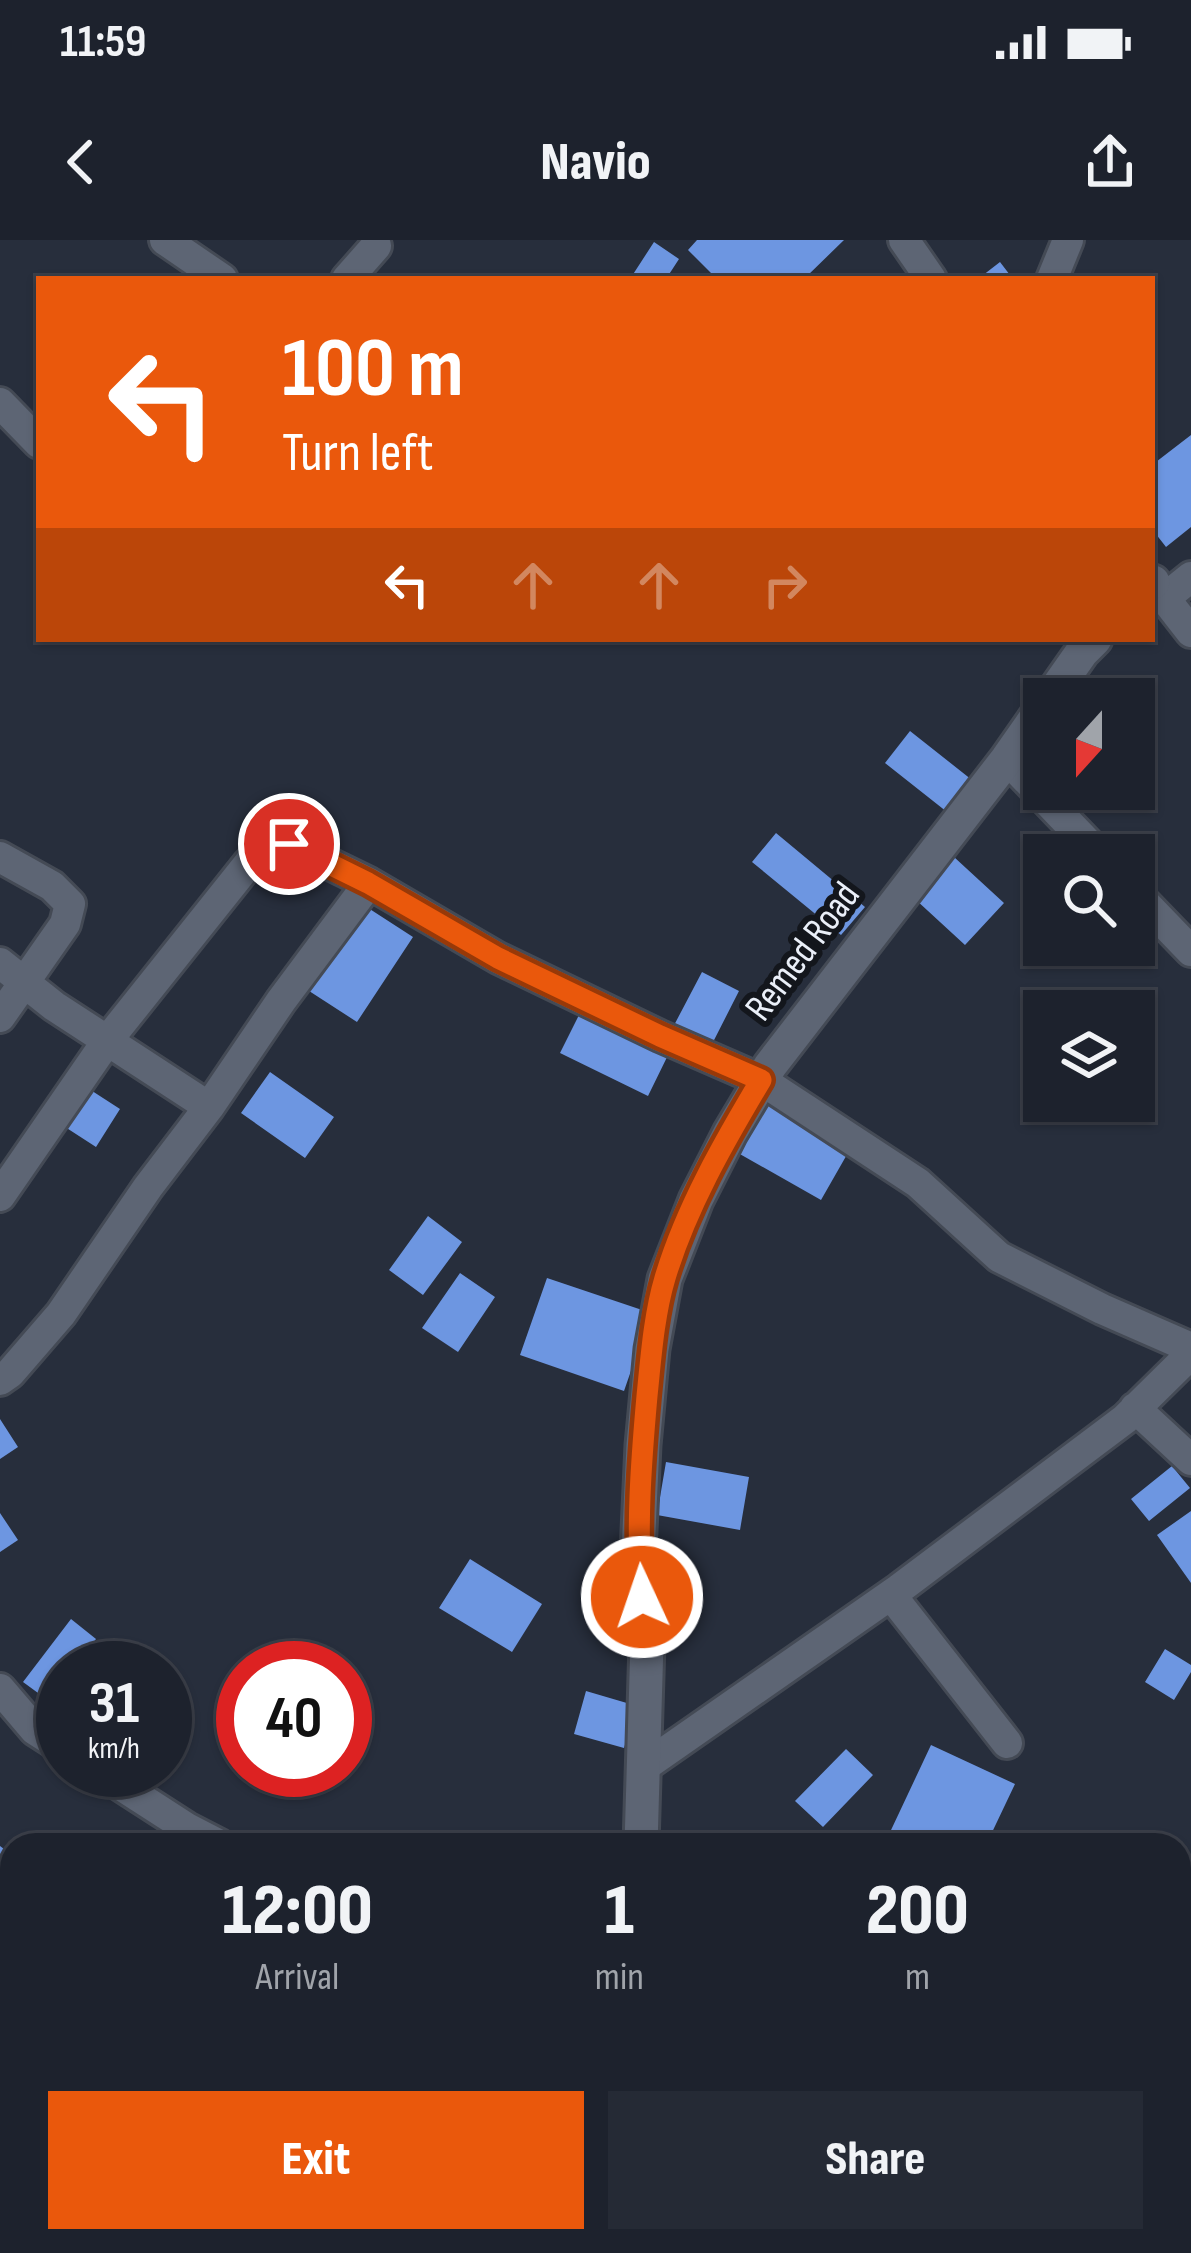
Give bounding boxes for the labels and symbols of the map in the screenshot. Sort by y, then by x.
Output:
north arrow [1023,678,1155,810]
pin [238,793,340,895]
street label: Remed Road [736,873,870,1031]
position arrow [579,1534,705,1660]
speed limit sign: 40 [216,1641,372,1797]

